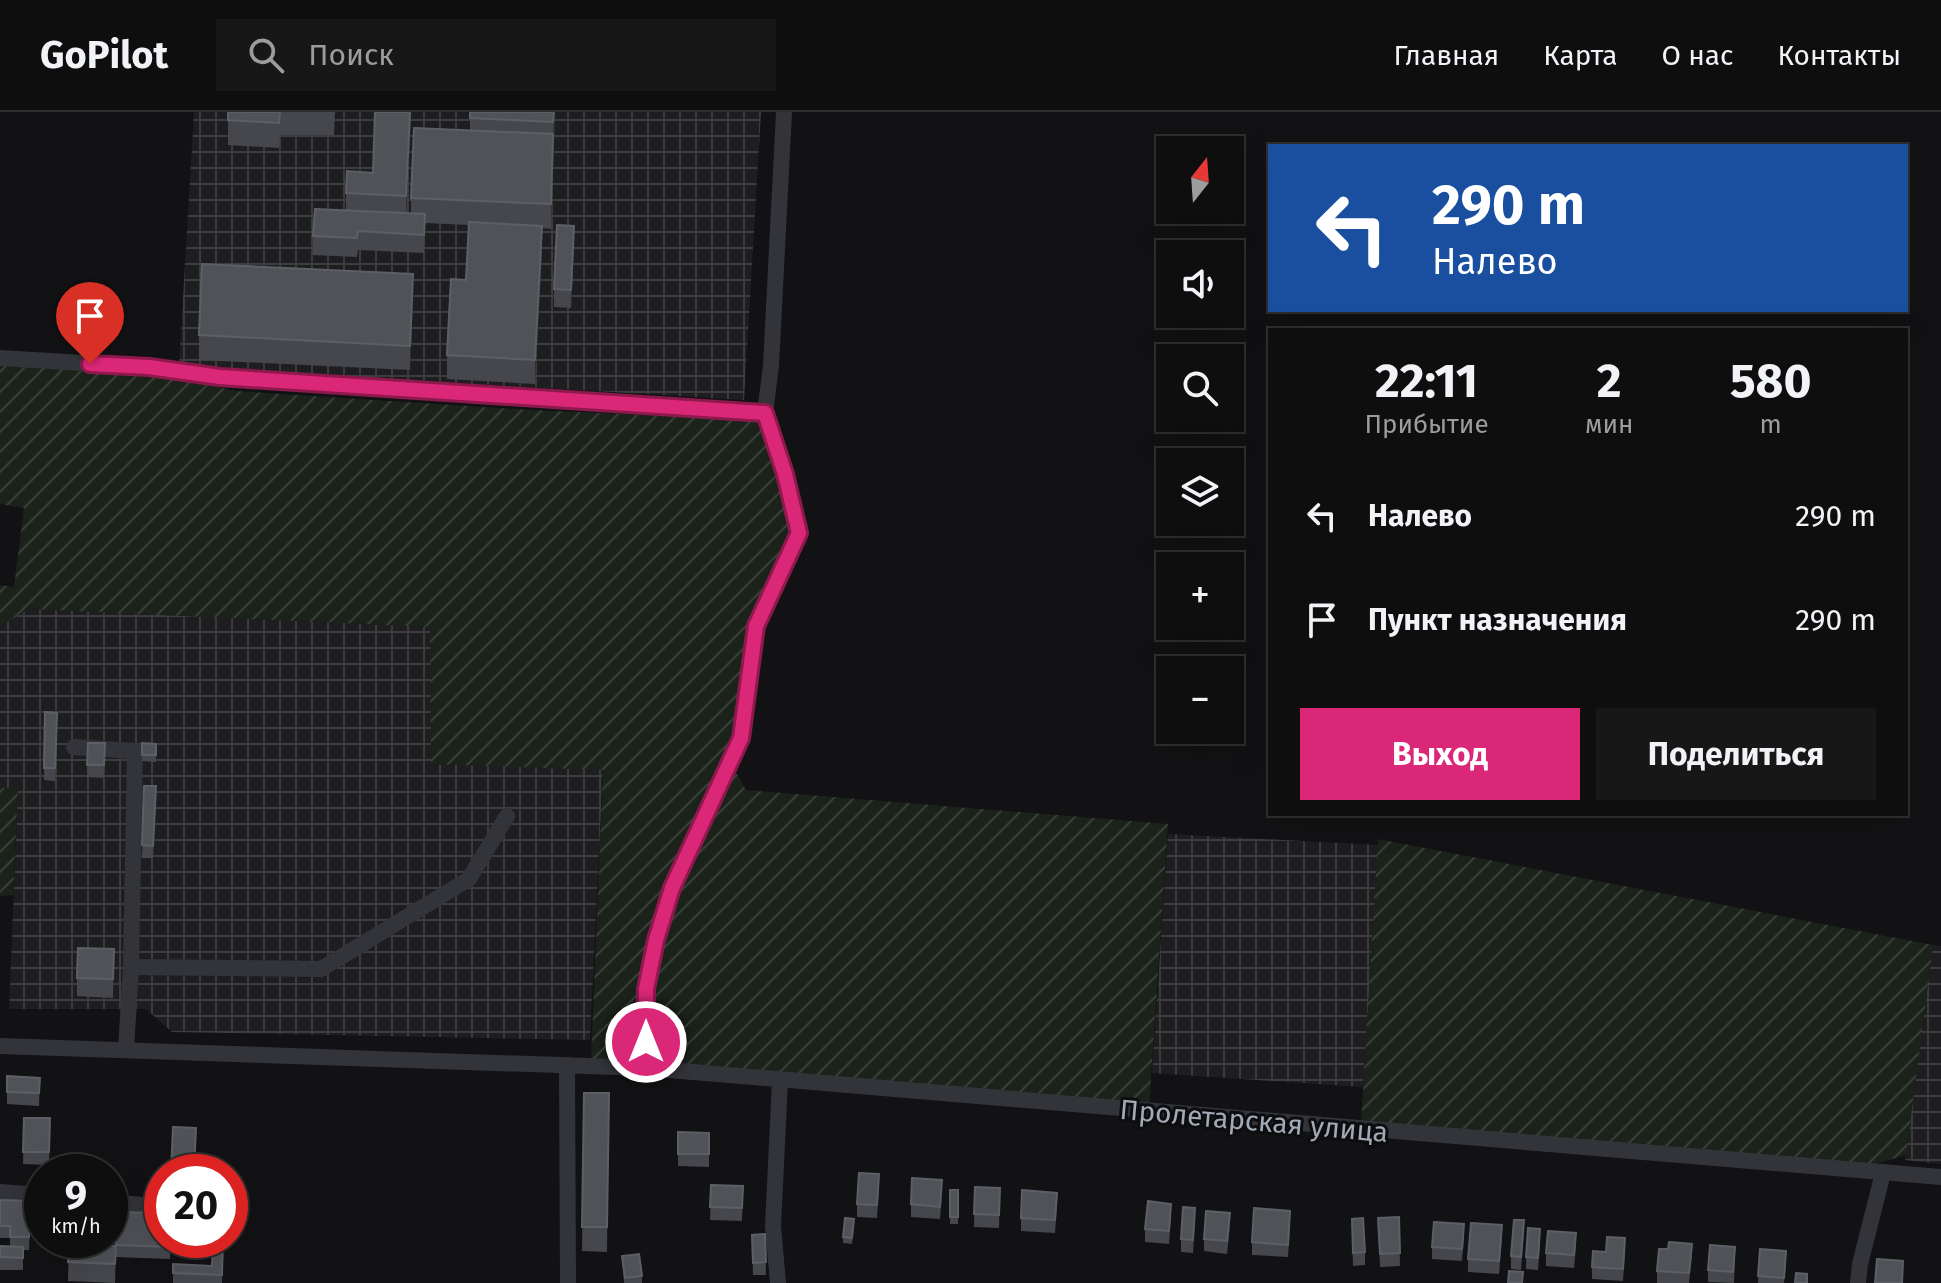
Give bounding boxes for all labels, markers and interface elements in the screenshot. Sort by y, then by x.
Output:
search box [216,19,776,91]
text: GoPilot [40,32,168,78]
icon: search [244,33,288,77]
text: Поиск [308,37,394,73]
text: Главная [1393,39,1499,72]
text: Карта [1543,39,1617,72]
text: О нас [1661,39,1733,72]
text: Контакты [1777,39,1901,72]
north arrow [1156,136,1244,224]
map controls [1156,136,1244,744]
text: 290 m [1432,172,1585,239]
icon: left [1300,176,1404,280]
button: sound [1156,240,1244,328]
text: Налево [1432,240,1558,284]
pin [56,282,124,364]
icon: arrive [68,294,112,338]
button: search [1156,344,1244,432]
text: 22:11 [1375,352,1478,410]
text: 2 [1597,352,1622,410]
text: 580 [1730,352,1812,410]
text: Прибытие [1364,409,1489,440]
text: мин [1585,409,1633,440]
text: m [1760,409,1782,440]
button: layers [1156,448,1244,536]
icon: left [1300,494,1344,538]
text: Налево [1368,498,1472,534]
text: 290 m [1795,498,1876,534]
button: + [1156,552,1244,640]
icon: arrive [1300,598,1344,642]
text: Пункт назначения [1368,602,1627,638]
text: 290 m [1795,602,1876,638]
button: − [1156,656,1244,744]
button: Выход [1300,708,1580,800]
button: Поделиться [1596,708,1876,800]
position arrow [604,1000,688,1084]
street label: Пролетарская улица [1118,1093,1390,1149]
speed limit sign: 20 [144,1154,248,1258]
text: 9 [65,1172,87,1220]
text: km/h [51,1214,101,1238]

